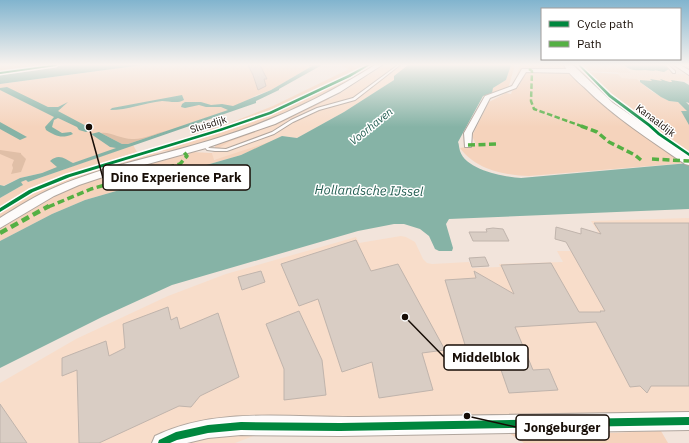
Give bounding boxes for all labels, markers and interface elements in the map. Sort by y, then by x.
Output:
legend [541,8,681,60]
text: Cycle path [577,16,634,31]
text: Path [577,36,602,51]
street label: Kanaaldijk [633,101,679,140]
water label: Voorhaven [346,104,396,148]
street label: Sluisdijk [188,113,229,136]
callout: Dino Experience Park [103,165,250,190]
text: Dino Experience Park [111,169,242,186]
water label: Hollandsche IJssel [315,181,424,200]
callout: Middelblok [444,345,528,370]
text: Middelblok [452,349,521,366]
callout: Jongeburger [516,415,609,440]
text: Jongeburger [523,419,601,436]

